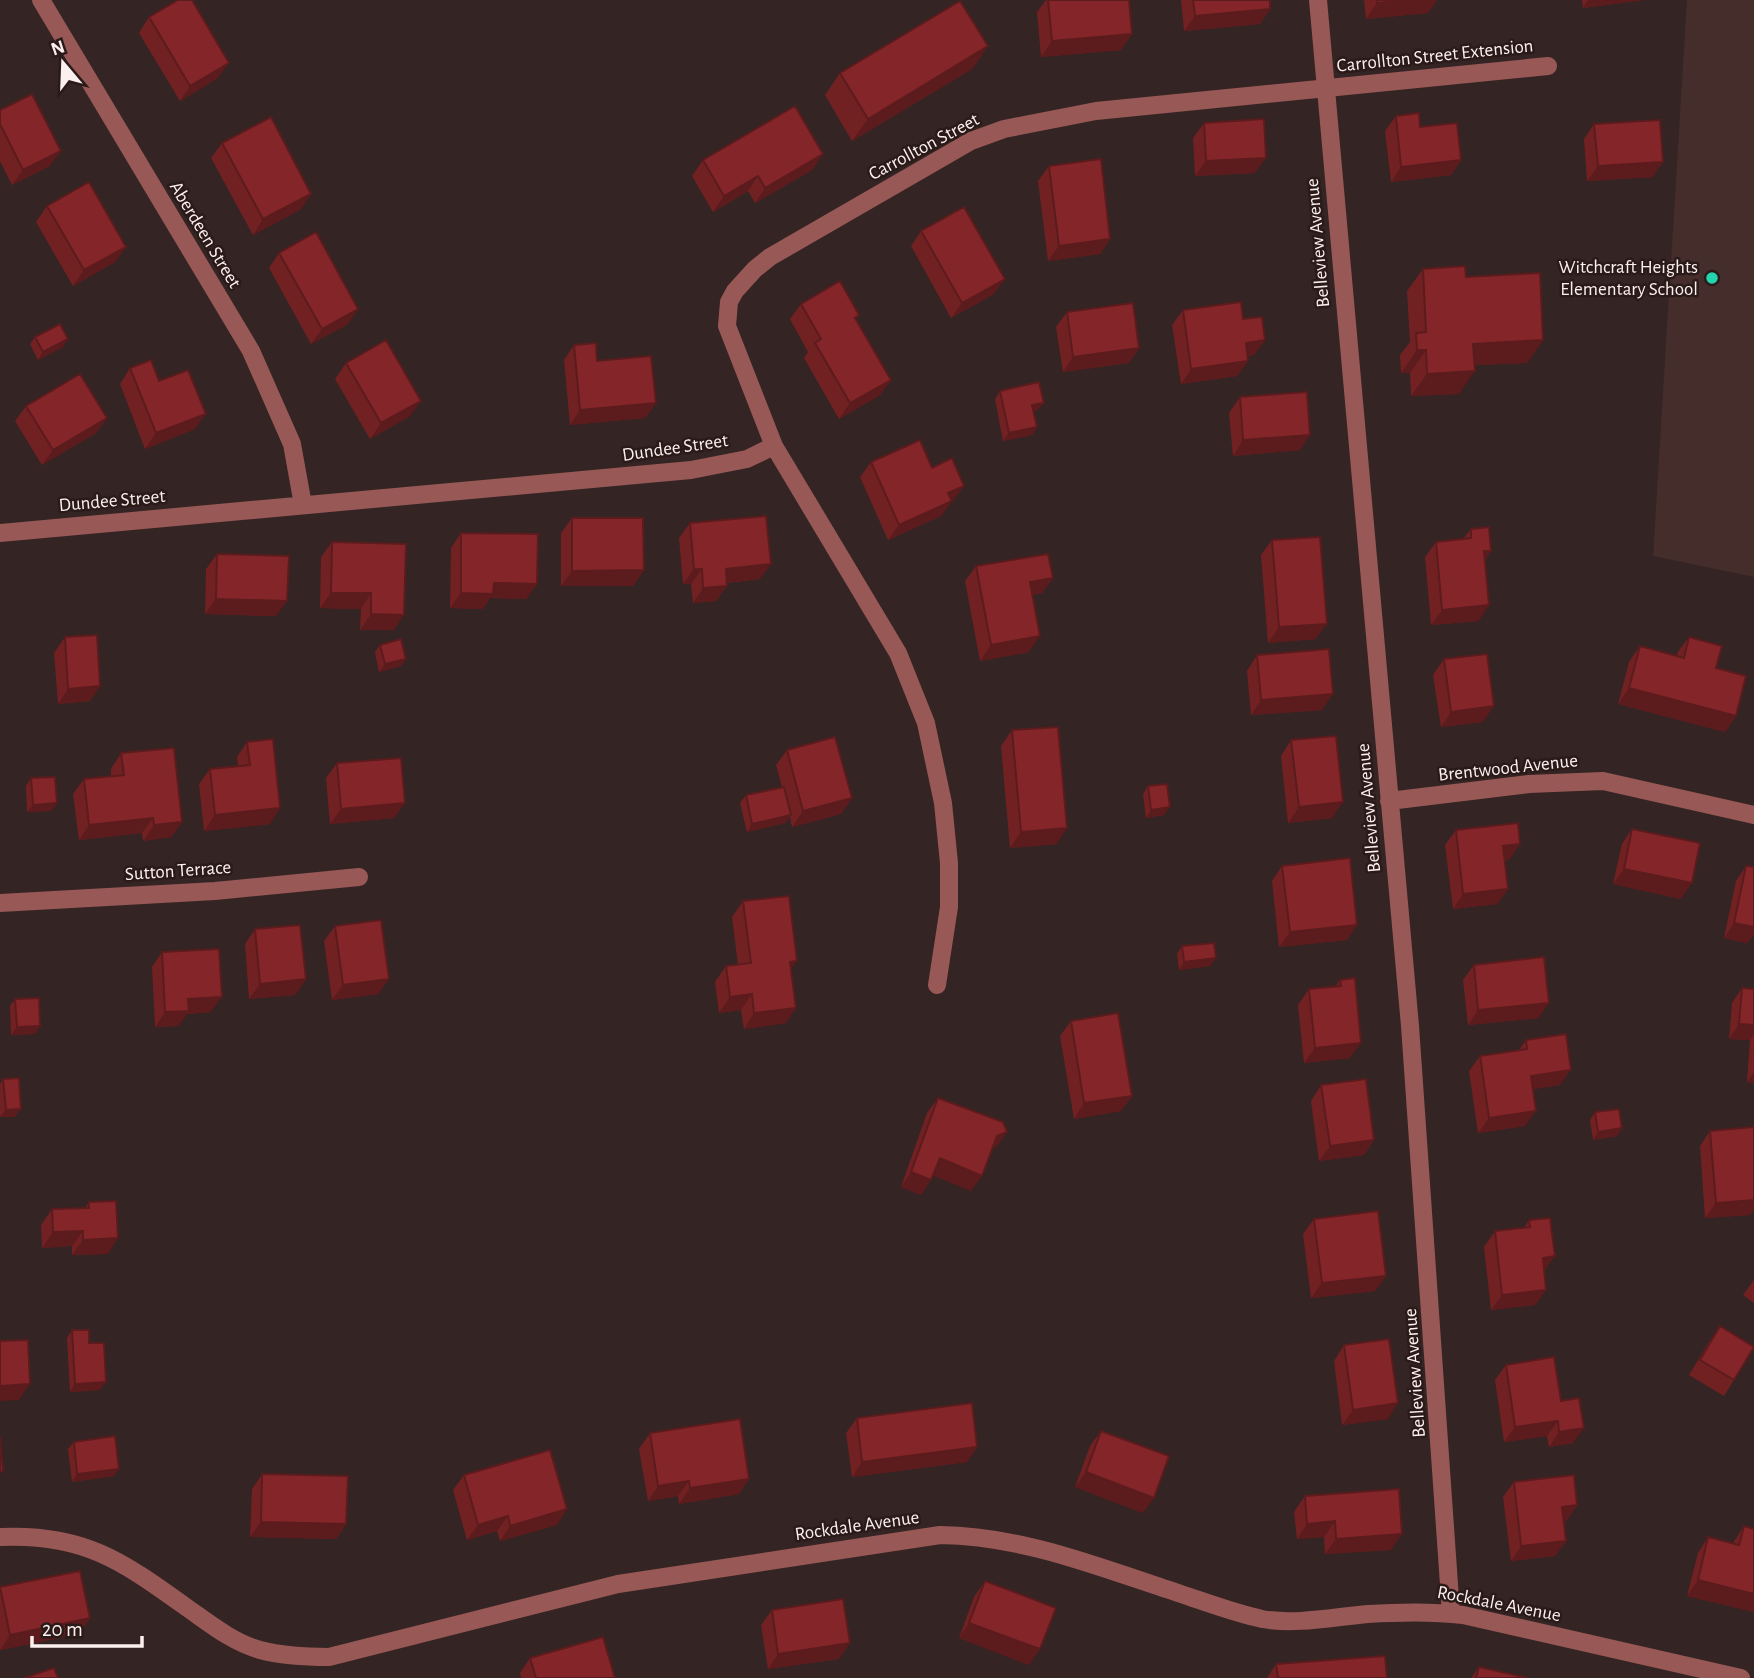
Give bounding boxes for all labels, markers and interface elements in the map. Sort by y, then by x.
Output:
north arrow [28,28,98,98]
street label: Carrollton Street Extension [1336,36,1534,76]
text: N [49,37,67,59]
street label: Carrollton Street [866,110,982,184]
street label: Aberdeen Street [166,178,244,292]
street label: Belleview Avenue [1303,178,1333,308]
place label: Witchcraft Heights Elementary School [1558,258,1698,299]
marker: Witchcraft Heights Elementary School [1704,270,1720,286]
street label: Dundee Street [621,431,729,465]
street label: Dundee Street [58,487,166,515]
street label: Belleview Avenue [1354,743,1384,873]
street label: Brentwood Avenue [1437,751,1579,785]
street label: Sutton Terrace [124,858,232,884]
street label: Belleview Avenue [1401,1308,1429,1438]
street label: Rockdale Avenue [794,1508,920,1544]
street label: Rockdale Avenue [1436,1583,1562,1625]
scale bar [32,1604,142,1648]
text: 20 m [42,1619,83,1640]

